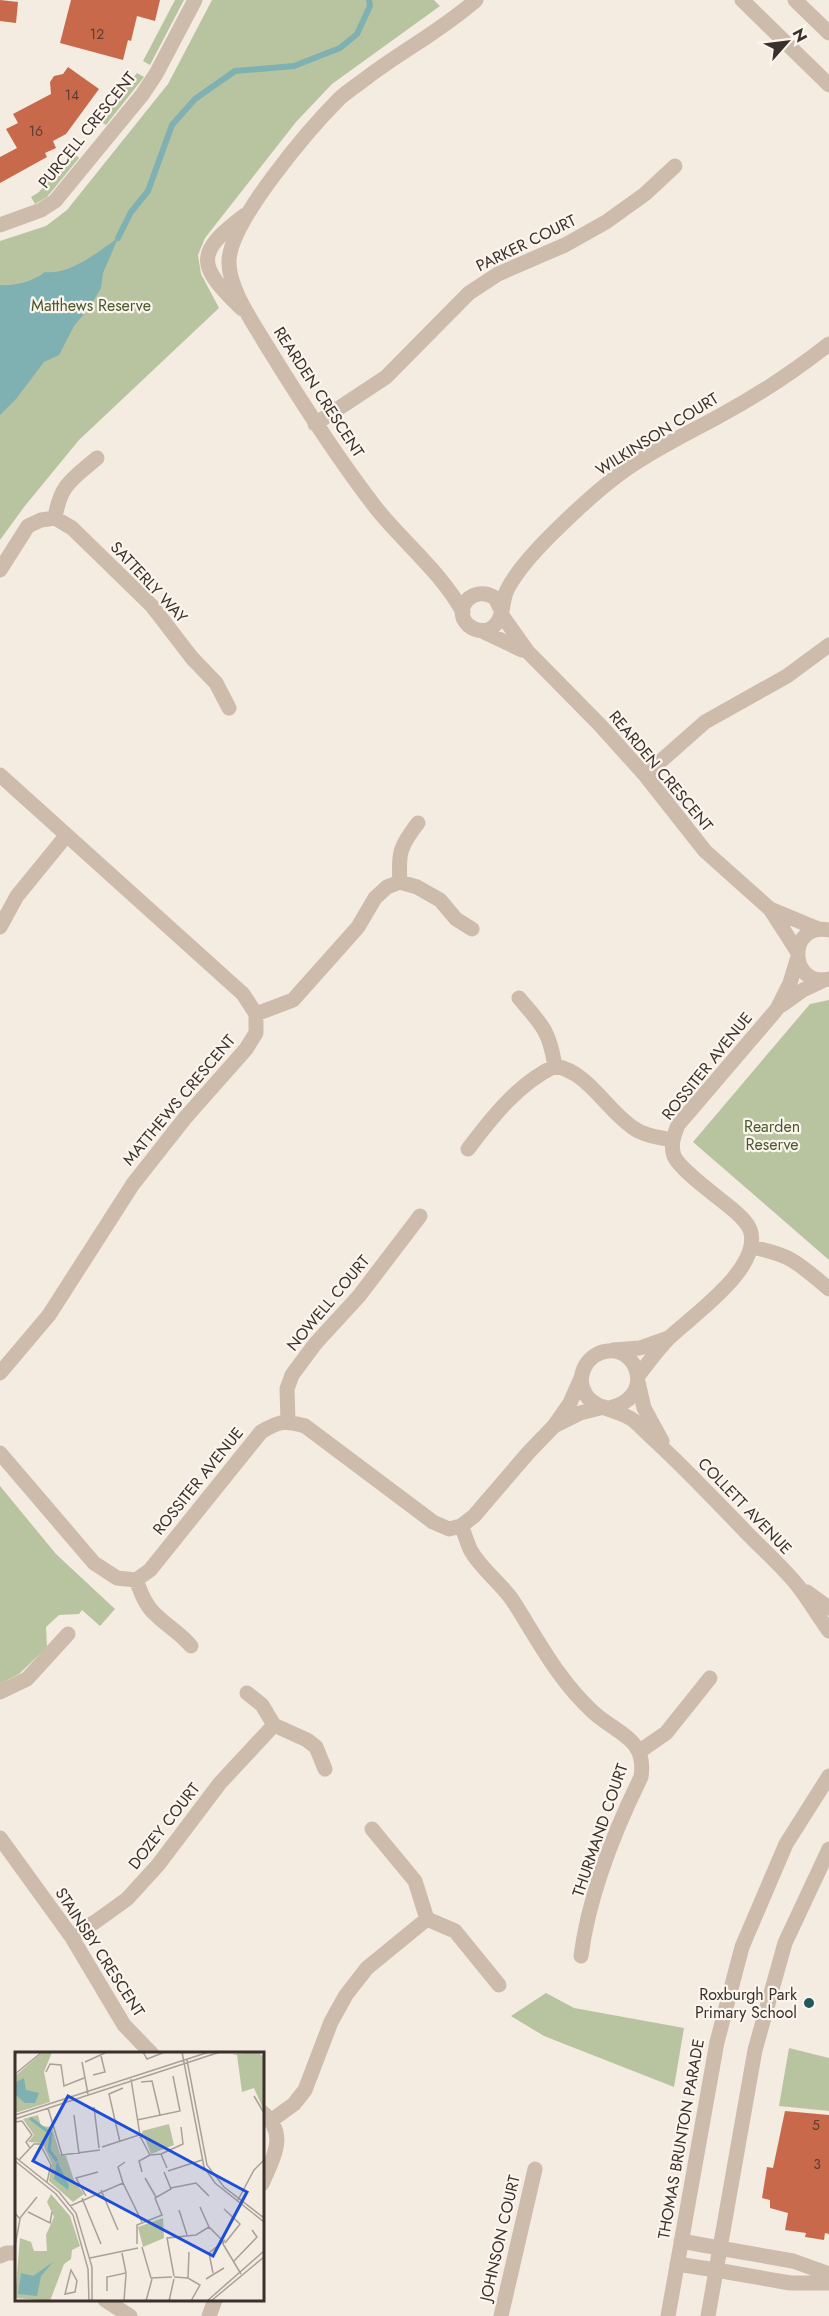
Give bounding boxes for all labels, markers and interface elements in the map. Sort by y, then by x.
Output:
north arrow [757,12,817,72]
house number: 12 [90,24,104,44]
text: N [787,24,813,46]
street label: PURCELL CRESCENT [33,66,142,193]
house number: 14 [65,85,79,105]
house number: 16 [29,121,43,141]
street label: PARKER COURT [472,209,580,277]
park label: Matthews Reserve [31,294,151,317]
street label: REARDEN CRESCENT [268,322,370,462]
street label: WILKINSON COURT [591,387,723,481]
street label: SATTERLY WAY [105,536,193,628]
street label: REARDEN CRESCENT [604,706,719,837]
street label: ROSSITER AVENUE [656,1007,758,1125]
street label: MATTHEWS CRESCENT [117,1029,241,1170]
park label: Rearden Reserve [744,1115,800,1156]
street label: NOWELL COURT [281,1250,375,1356]
street label: ROSSITER AVENUE [147,1422,249,1540]
street label: COLLETT AVENUE [693,1453,797,1559]
street label: THURMAND COURT [566,1760,634,1900]
street label: DOZEY COURT [123,1777,206,1874]
street label: STAINSBY CRESCENT [50,1883,151,2021]
place label: Roxburgh Park Primary School [695,1983,798,2024]
marker: Roxburgh Park Primary School [802,1996,816,2010]
street label: THOMAS BRUNTON PARADE [652,2037,710,2241]
inset map [15,2052,264,2301]
house number: 5 [812,2115,820,2135]
house number: 3 [813,2154,821,2174]
street label: JOHNSON COURT [474,2172,526,2305]

